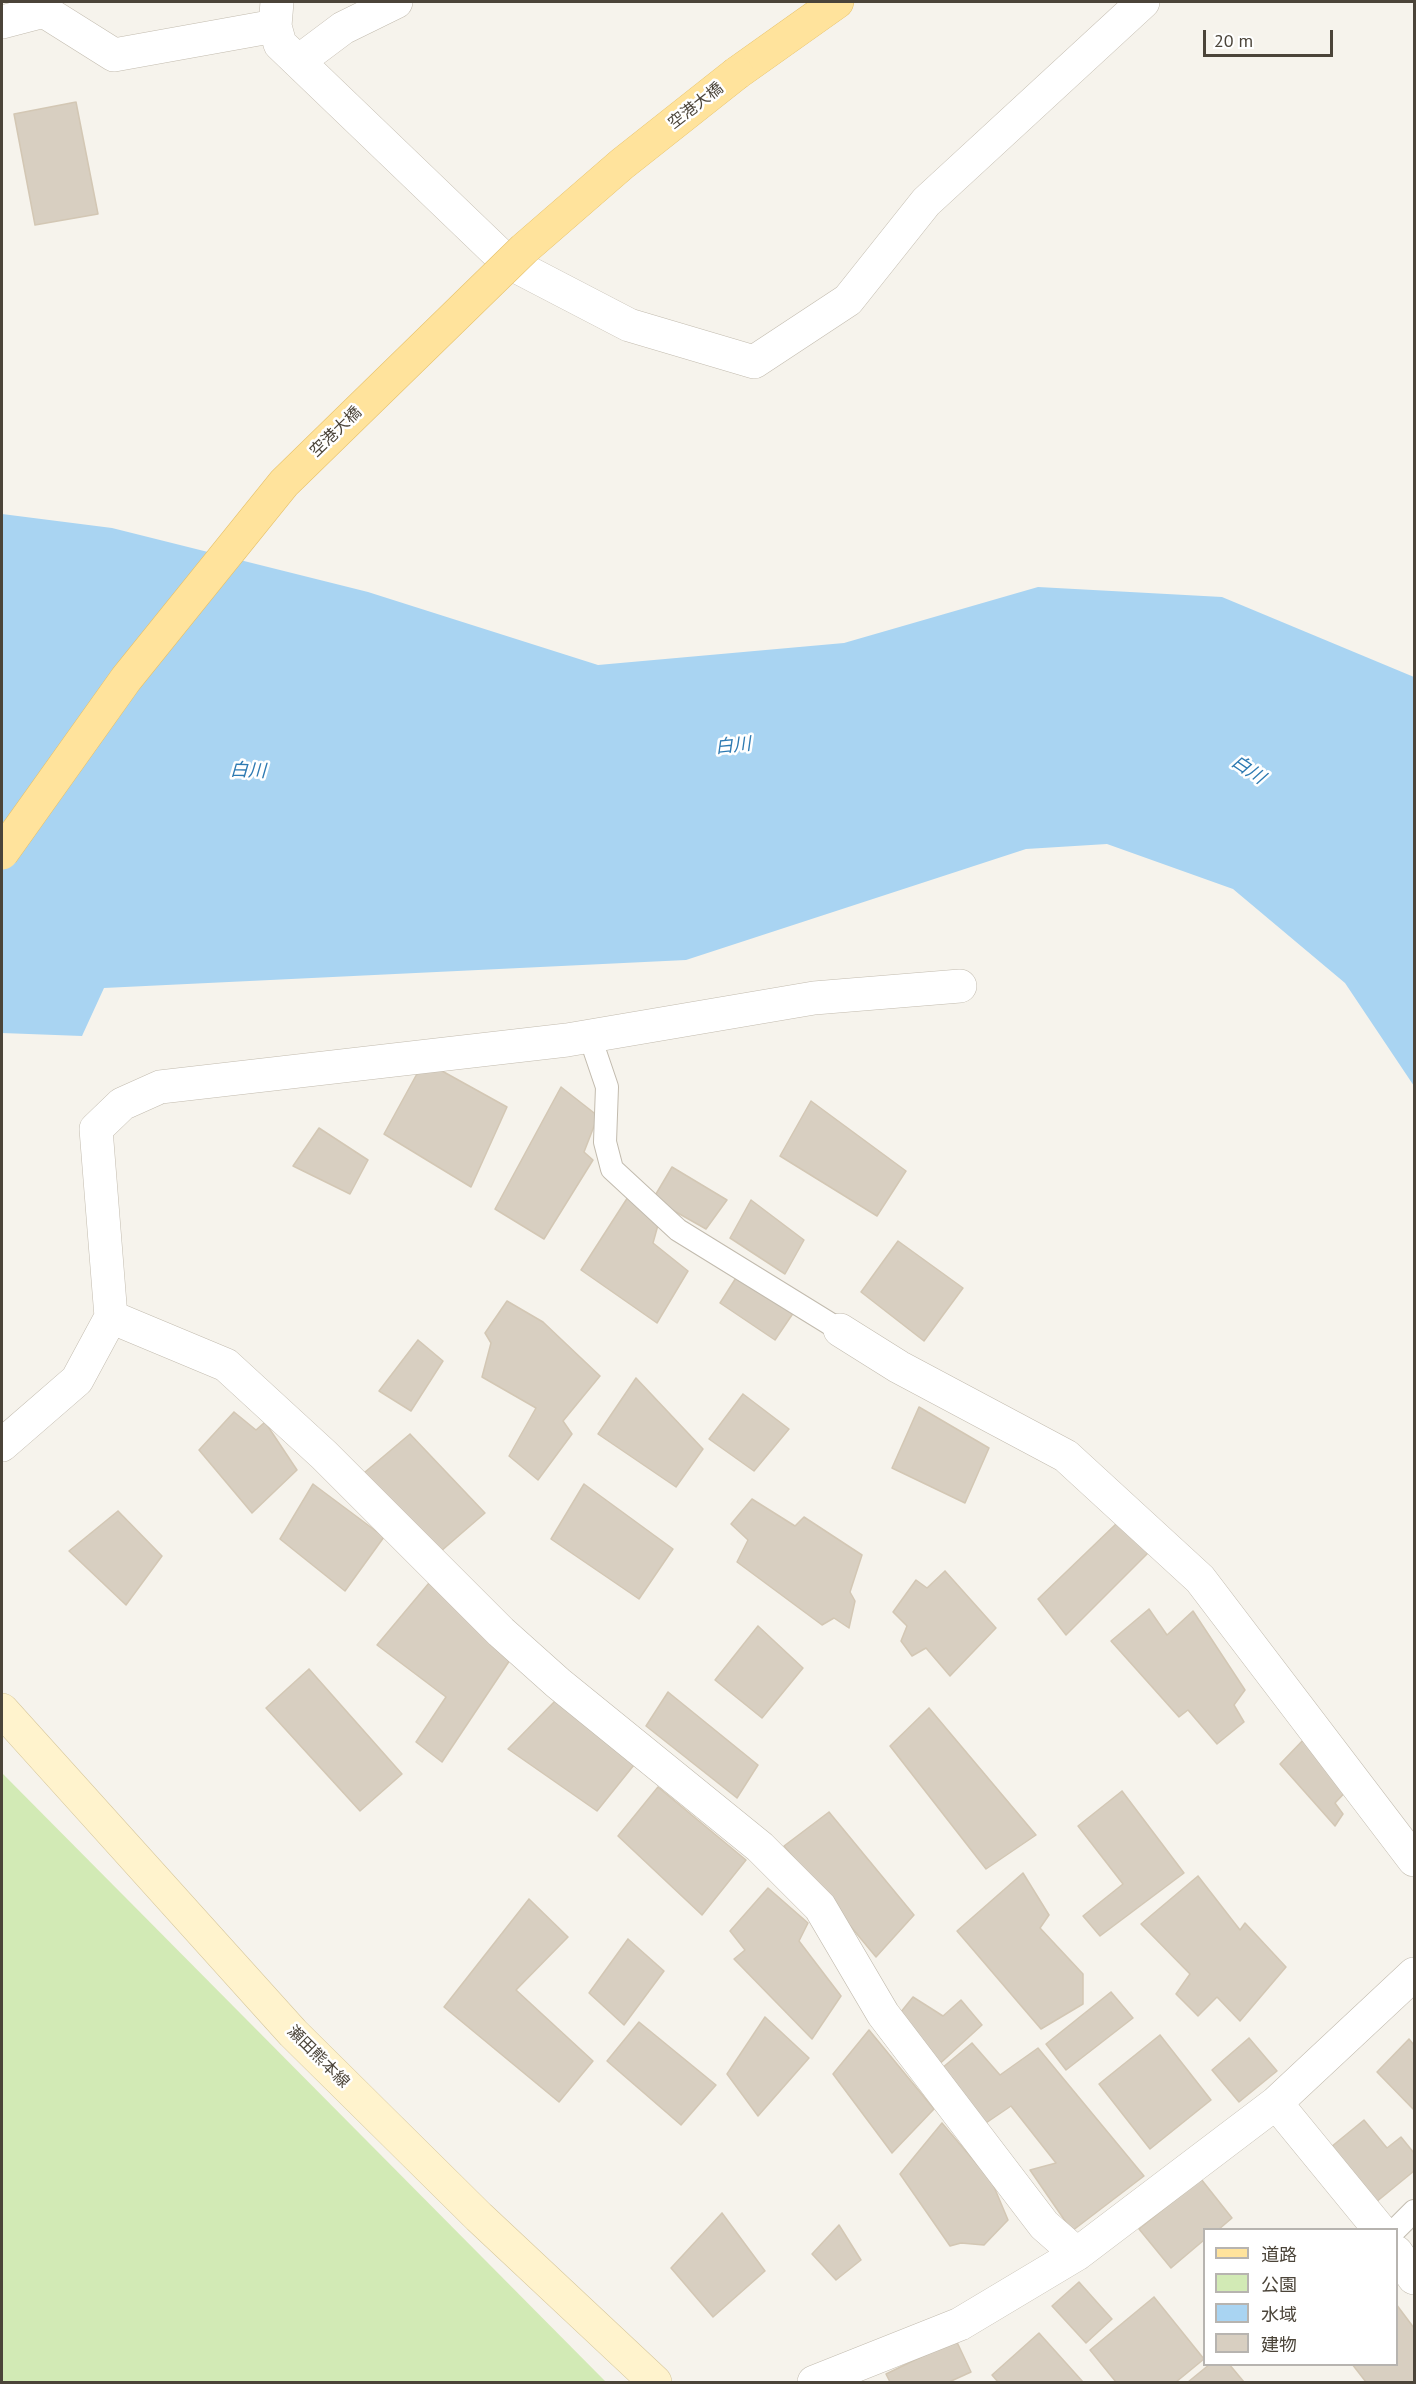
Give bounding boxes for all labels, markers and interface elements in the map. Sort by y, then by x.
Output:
scale bar [1206,18,1336,56]
text: 20 m [1214,29,1253,52]
street label: 空港大橋 [665,79,727,133]
street label: 空港大橋 [306,403,366,461]
water label: 白川 [714,733,752,759]
water label: 白川 [1227,751,1269,789]
water label: 白川 [230,760,266,782]
street label: 瀬田熊本線 [283,2022,353,2092]
legend [1203,2228,1398,2366]
text: 道路 [1261,2243,1297,2266]
text: 公園 [1261,2273,1297,2296]
text: 水域 [1261,2303,1297,2326]
text: 建物 [1261,2333,1297,2356]

